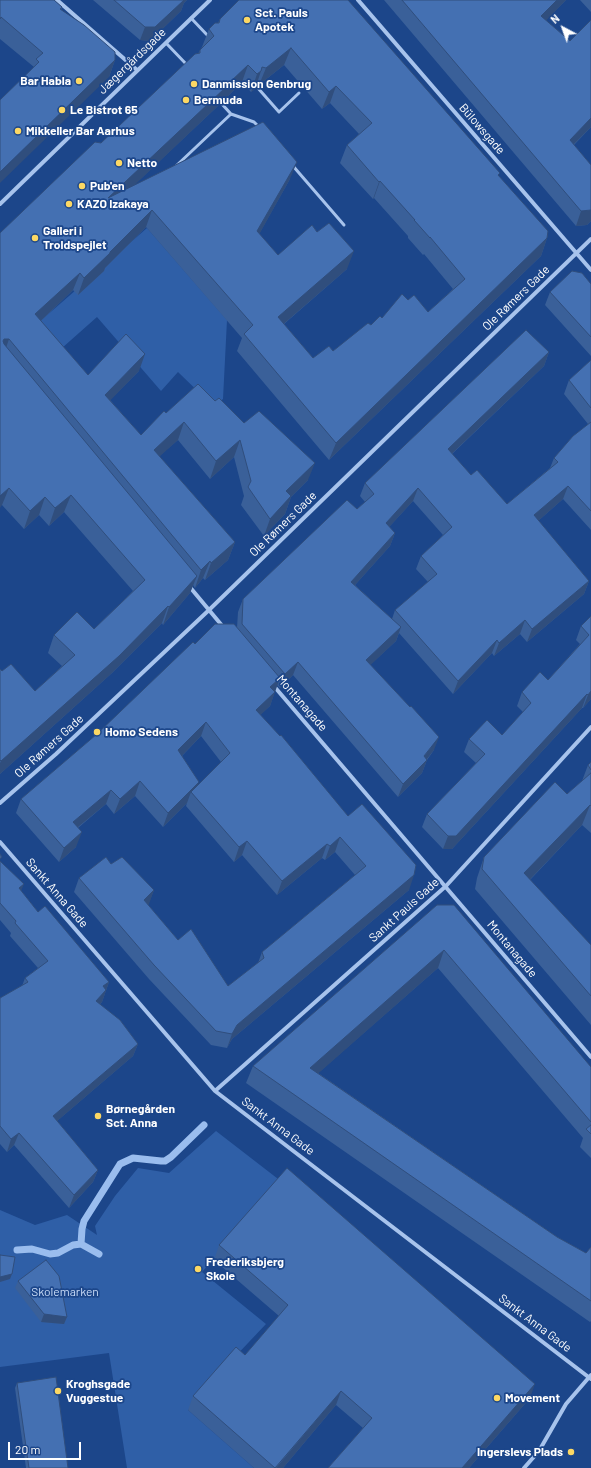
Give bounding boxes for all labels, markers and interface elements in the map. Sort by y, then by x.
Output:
place label: Sct. Pauls Apotek [255,6,308,34]
north arrow [543,8,583,48]
text: N [548,11,562,26]
marker: Sct. Pauls Apotek [242,15,252,25]
street label: Jægergårdsgade [95,25,169,97]
place label: Bar Habla [20,74,71,88]
marker: Bar Habla [74,76,84,86]
place label: Danmission Genbrug [202,77,311,91]
marker: Danmission Genbrug [189,79,199,89]
place label: Bermuda [194,93,242,107]
marker: Bermuda [181,95,191,105]
street label: Bülowsgade [456,101,508,157]
place label: Le Bistrot 65 [70,103,138,117]
marker: Le Bistrot 65 [57,105,67,115]
place label: Mikkeller Bar Aarhus [26,124,135,138]
marker: Mikkeller Bar Aarhus [13,126,23,136]
place label: Netto [127,156,157,170]
marker: Netto [114,158,124,168]
place label: Pub'en [90,179,125,193]
marker: Pub'en [77,181,87,191]
place label: KAZO Izakaya [77,197,149,211]
marker: KAZO Izakaya [64,199,74,209]
place label: Galleri i Troldspejlet [43,224,106,252]
marker: Galleri i Troldspejlet [30,233,40,243]
street label: Ole Rømers Gade [479,262,553,334]
street label: Ole Rømers Gade [246,488,320,560]
street label: Montanagade [274,672,330,734]
street label: Ole Rømers Gade [12,711,86,781]
place label: Homo Sedens [105,725,178,739]
marker: Homo Sedens [92,727,102,737]
street label: Sankt Anna Gade [23,855,91,931]
street label: Sankt Pauls Gade [366,875,442,945]
street label: Montanagade [484,917,540,981]
street label: Sankt Anna Gade [239,1094,317,1158]
place label: Børnegården Sct. Anna [106,1102,175,1130]
marker: Børnegården Sct. Anna [93,1111,103,1121]
place label: Frederiksbjerg Skole [206,1255,284,1283]
marker: Frederiksbjerg Skole [193,1264,203,1274]
park label: Skolemarken [31,1285,99,1299]
street label: Sankt Anna Gade [496,1291,574,1355]
place label: Kroghsgade Vuggestue [66,1377,130,1405]
marker: Kroghsgade Vuggestue [53,1386,63,1396]
place label: Movement [505,1391,560,1405]
marker: Movement [492,1393,502,1403]
scale bar [10,1434,83,1460]
text: 20 m [15,1442,41,1456]
place label: Ingerslevs Plads [477,1445,563,1459]
marker: Ingerslevs Plads [566,1447,576,1457]

